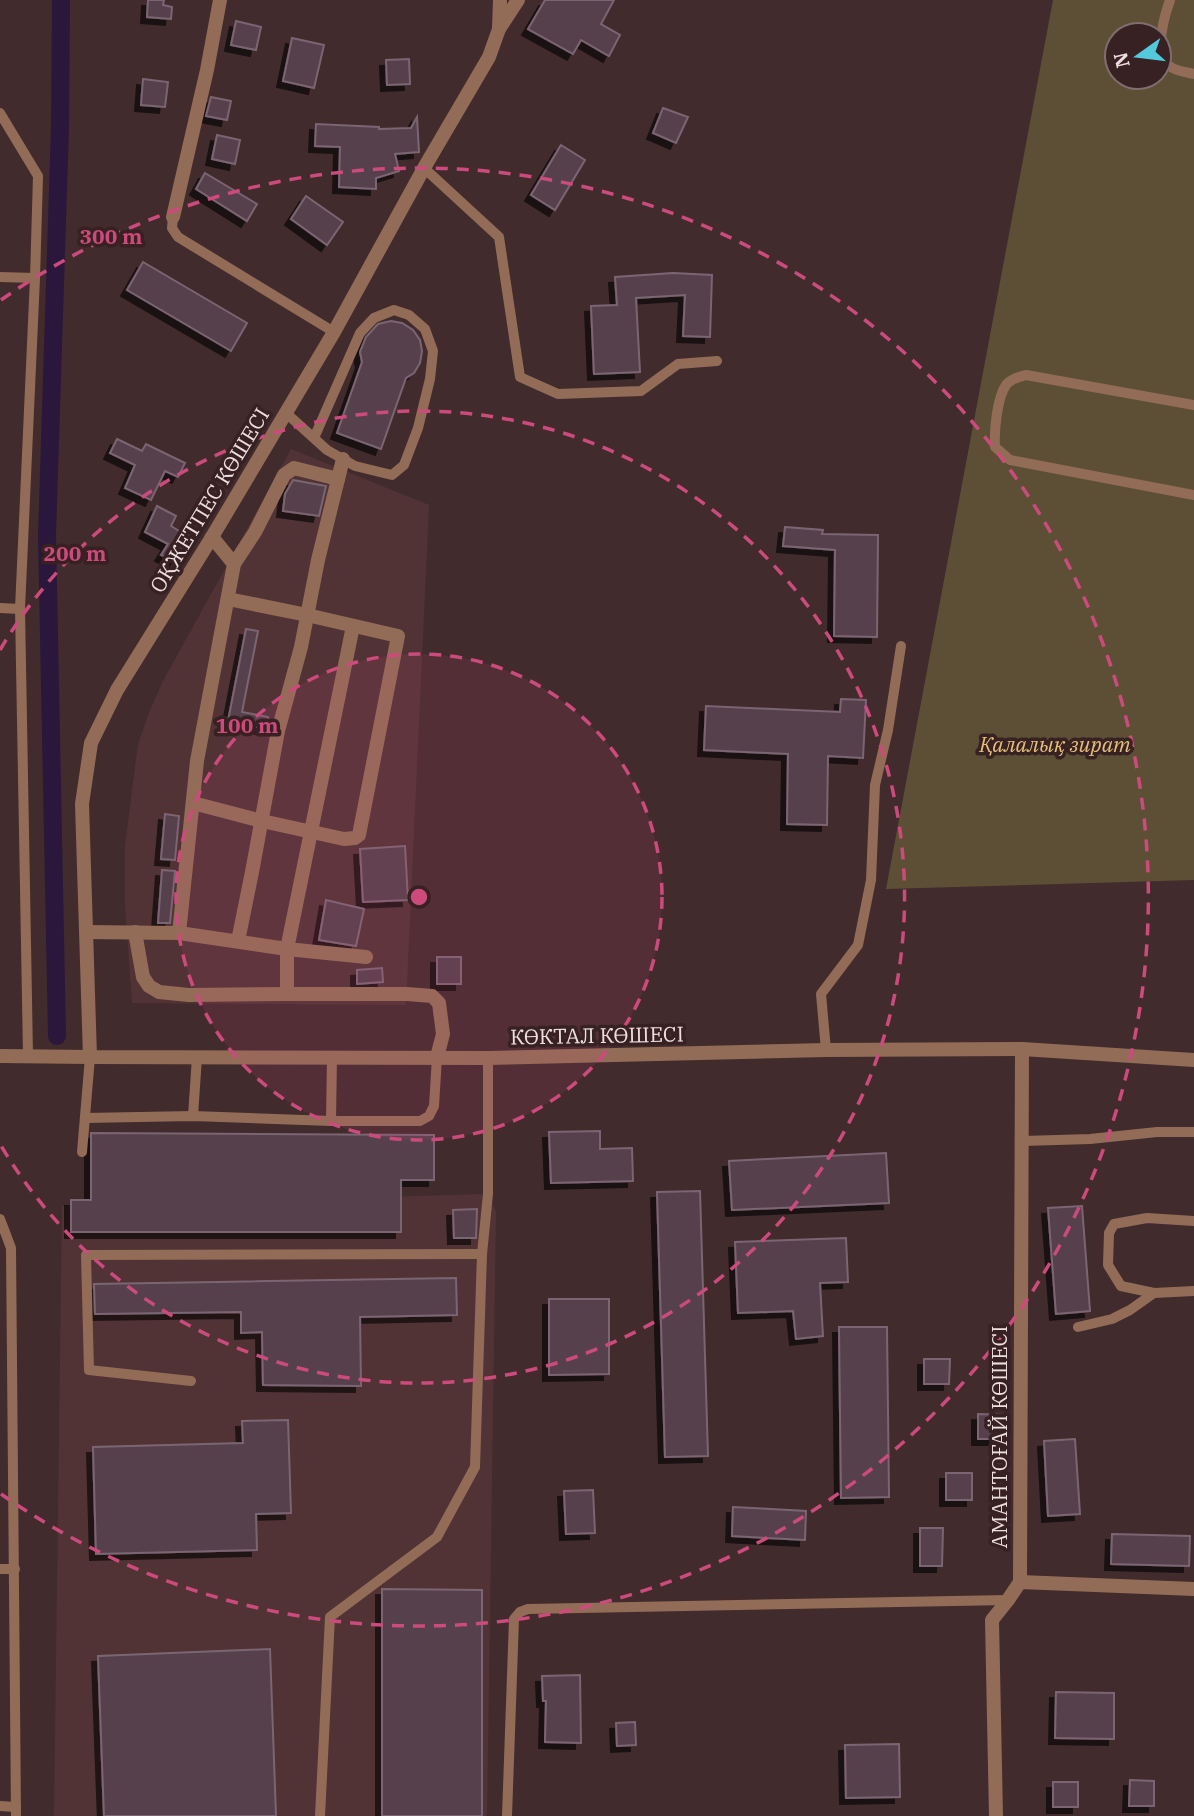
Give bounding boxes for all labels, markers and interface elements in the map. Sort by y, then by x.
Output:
north arrow [1103,21,1173,91]
text: N [1108,50,1135,70]
text: 300 m [79,222,143,250]
street label: ОҚЖЕТПЕС КӨШЕСІ [143,403,275,597]
text: 200 m [43,539,107,567]
text: 100 m [215,711,279,739]
park label: Қалалық зират [978,730,1131,758]
centre of rings [407,885,431,909]
street label: КӨКТАЛ КӨШЕСІ [510,1019,684,1051]
street label: АМАНТОҒАЙ КӨШЕСІ [985,1325,1013,1549]

